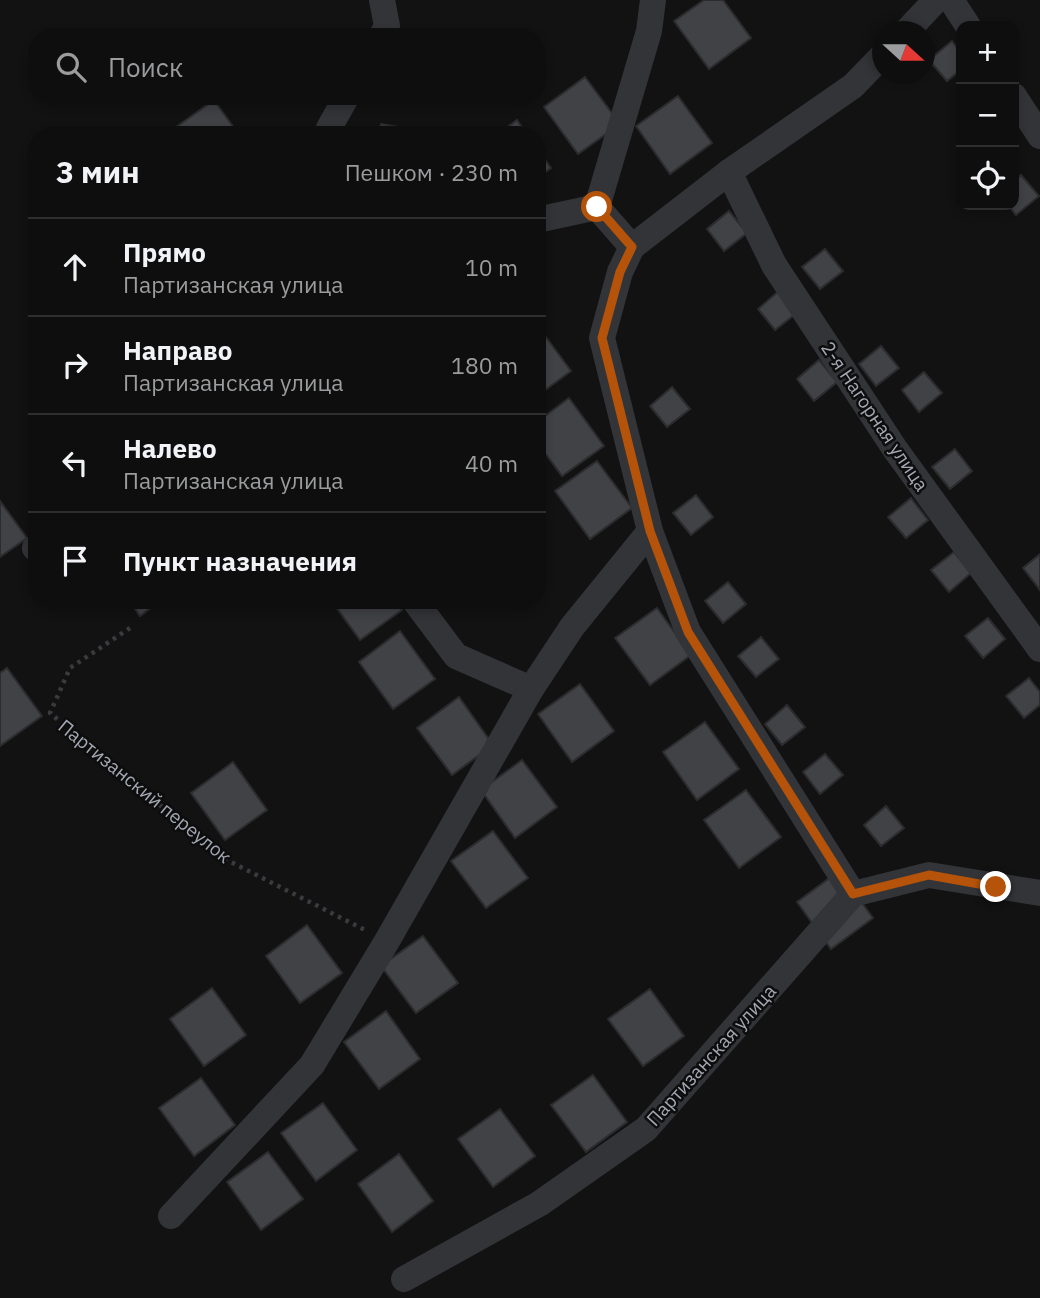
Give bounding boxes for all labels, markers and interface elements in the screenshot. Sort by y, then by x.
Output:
north arrow [872,21,935,84]
map controls [956,21,1019,210]
button: + [956,21,1019,84]
search box [28,28,546,105]
icon: search [52,48,90,86]
text: Поиск [108,50,183,84]
button: − [956,84,1019,147]
button: locate [956,147,1019,210]
text: 3 мин [56,152,140,191]
text: Пешком · 230 m [345,157,518,187]
route start [581,191,612,222]
text: Прямо [123,235,206,269]
icon: ahead [56,248,94,286]
text: 10 m [465,252,518,282]
text: Партизанская улица [123,269,344,299]
text: Направо [123,333,232,367]
street label: 2-я Нагорная улица [816,337,934,495]
icon: right [56,346,94,384]
text: 180 m [451,350,518,380]
text: Партизанская улица [123,367,344,397]
text: Налево [123,431,217,465]
icon: left [56,444,94,482]
text: 40 m [465,448,518,478]
text: Партизанская улица [123,465,344,495]
icon: arrive [56,542,94,580]
text: Пункт назначения [123,544,357,578]
street label: Партизанский переулок [54,714,236,868]
route end [980,871,1011,902]
street label: Партизанская улица [641,979,781,1131]

